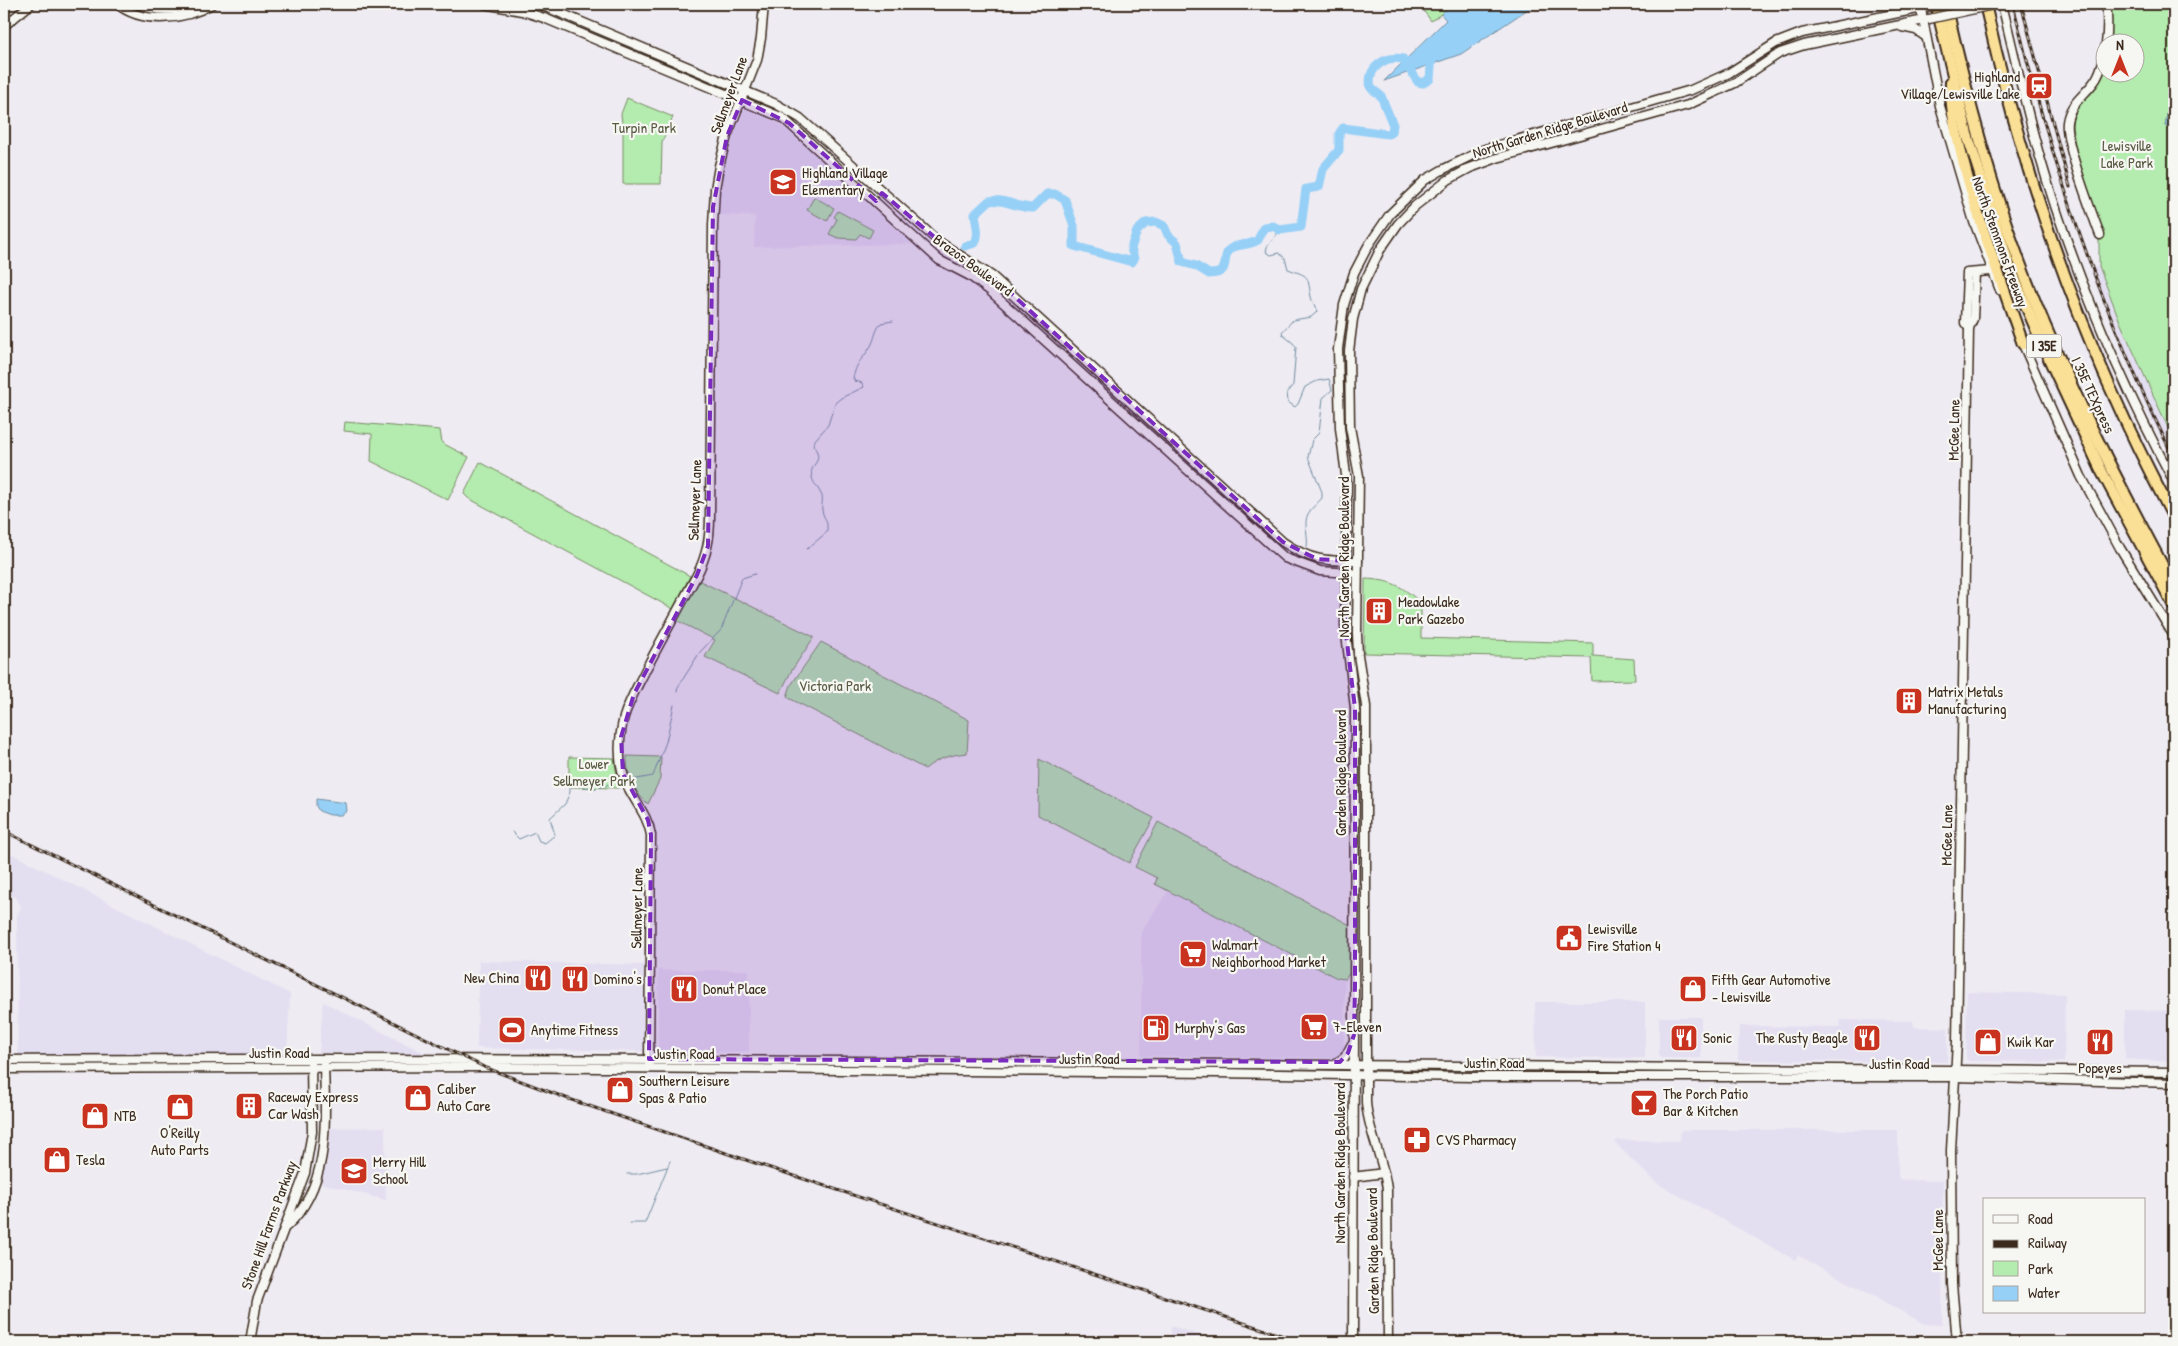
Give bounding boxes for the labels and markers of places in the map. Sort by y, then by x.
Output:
place label: Highland Village/Lewisville Lake [1900,66,2020,104]
station icon: Highland Village/Lewisville Lake [2024,71,2054,101]
place label: Highland Village Elementary [802,162,888,200]
school or university icon: Highland Village Elementary [768,167,798,197]
place label: Meadowlake Park Gazebo [1398,591,1464,629]
building icon: Meadowlake Park Gazebo [1364,596,1394,626]
place label: Matrix Metals Manufacturing [1928,681,2007,719]
building icon: Matrix Metals Manufacturing [1894,686,1924,716]
place label: Lewisville Fire Station 4 [1587,918,1661,956]
public building icon: Lewisville Fire Station 4 [1554,923,1584,953]
place label: Walmart Neighborhood Market [1212,934,1327,972]
supermarket icon: Walmart Neighborhood Market [1178,939,1208,969]
restaurant icon: New China [523,963,553,993]
restaurant icon: Domino's [560,964,590,994]
place label: New China [464,967,519,988]
place label: Domino's [594,968,642,989]
place label: Fifth Gear Automotive - Lewisville [1711,969,1831,1007]
restaurant icon: Donut Place [669,974,699,1004]
shop icon: Fifth Gear Automotive - Lewisville [1678,974,1708,1004]
place label: Donut Place [703,978,766,999]
supermarket icon: 7-Eleven [1299,1012,1329,1042]
fuel station icon: Murphy's Gas [1141,1013,1171,1043]
sports icon: Anytime Fitness [497,1015,527,1045]
place label: 7-Eleven [1333,1016,1382,1037]
place label: Murphy's Gas [1175,1017,1246,1038]
place label: Anytime Fitness [531,1019,618,1040]
restaurant icon: Sonic [1669,1023,1699,1053]
restaurant icon: The Rusty Beagle [1852,1023,1882,1053]
place label: Sonic [1703,1027,1732,1048]
place label: The Rusty Beagle [1756,1027,1848,1048]
shop icon: Kwik Kar [1973,1027,2003,1057]
restaurant icon: Popeyes [2085,1027,2115,1057]
place label: Kwik Kar [2007,1031,2055,1052]
place label: Popeyes [2078,1057,2122,1078]
place label: Southern Leisure Spas & Patio [639,1070,730,1108]
shop icon: Southern Leisure Spas & Patio [605,1075,635,1105]
place label: Caliber Auto Care [437,1078,491,1116]
shop icon: Caliber Auto Care [403,1083,433,1113]
place label: The Porch Patio Bar & Kitchen [1663,1083,1748,1121]
place label: Raceway Express Car Wash [268,1086,358,1124]
bar icon: The Porch Patio Bar & Kitchen [1629,1088,1659,1118]
building icon: Raceway Express Car Wash [234,1091,264,1121]
shop icon: O'Reilly Auto Parts [165,1092,195,1122]
shop icon: NTB [80,1101,110,1131]
place label: NTB [114,1105,137,1126]
place label: O'Reilly Auto Parts [151,1122,209,1160]
pharmacy icon: CVS Pharmacy [1402,1125,1432,1155]
place label: CVS Pharmacy [1436,1129,1516,1150]
shop icon: Tesla [42,1145,72,1175]
place label: Tesla [76,1149,105,1170]
place label: Merry Hill School [373,1151,427,1189]
school or university icon: Merry Hill School [339,1156,369,1186]

